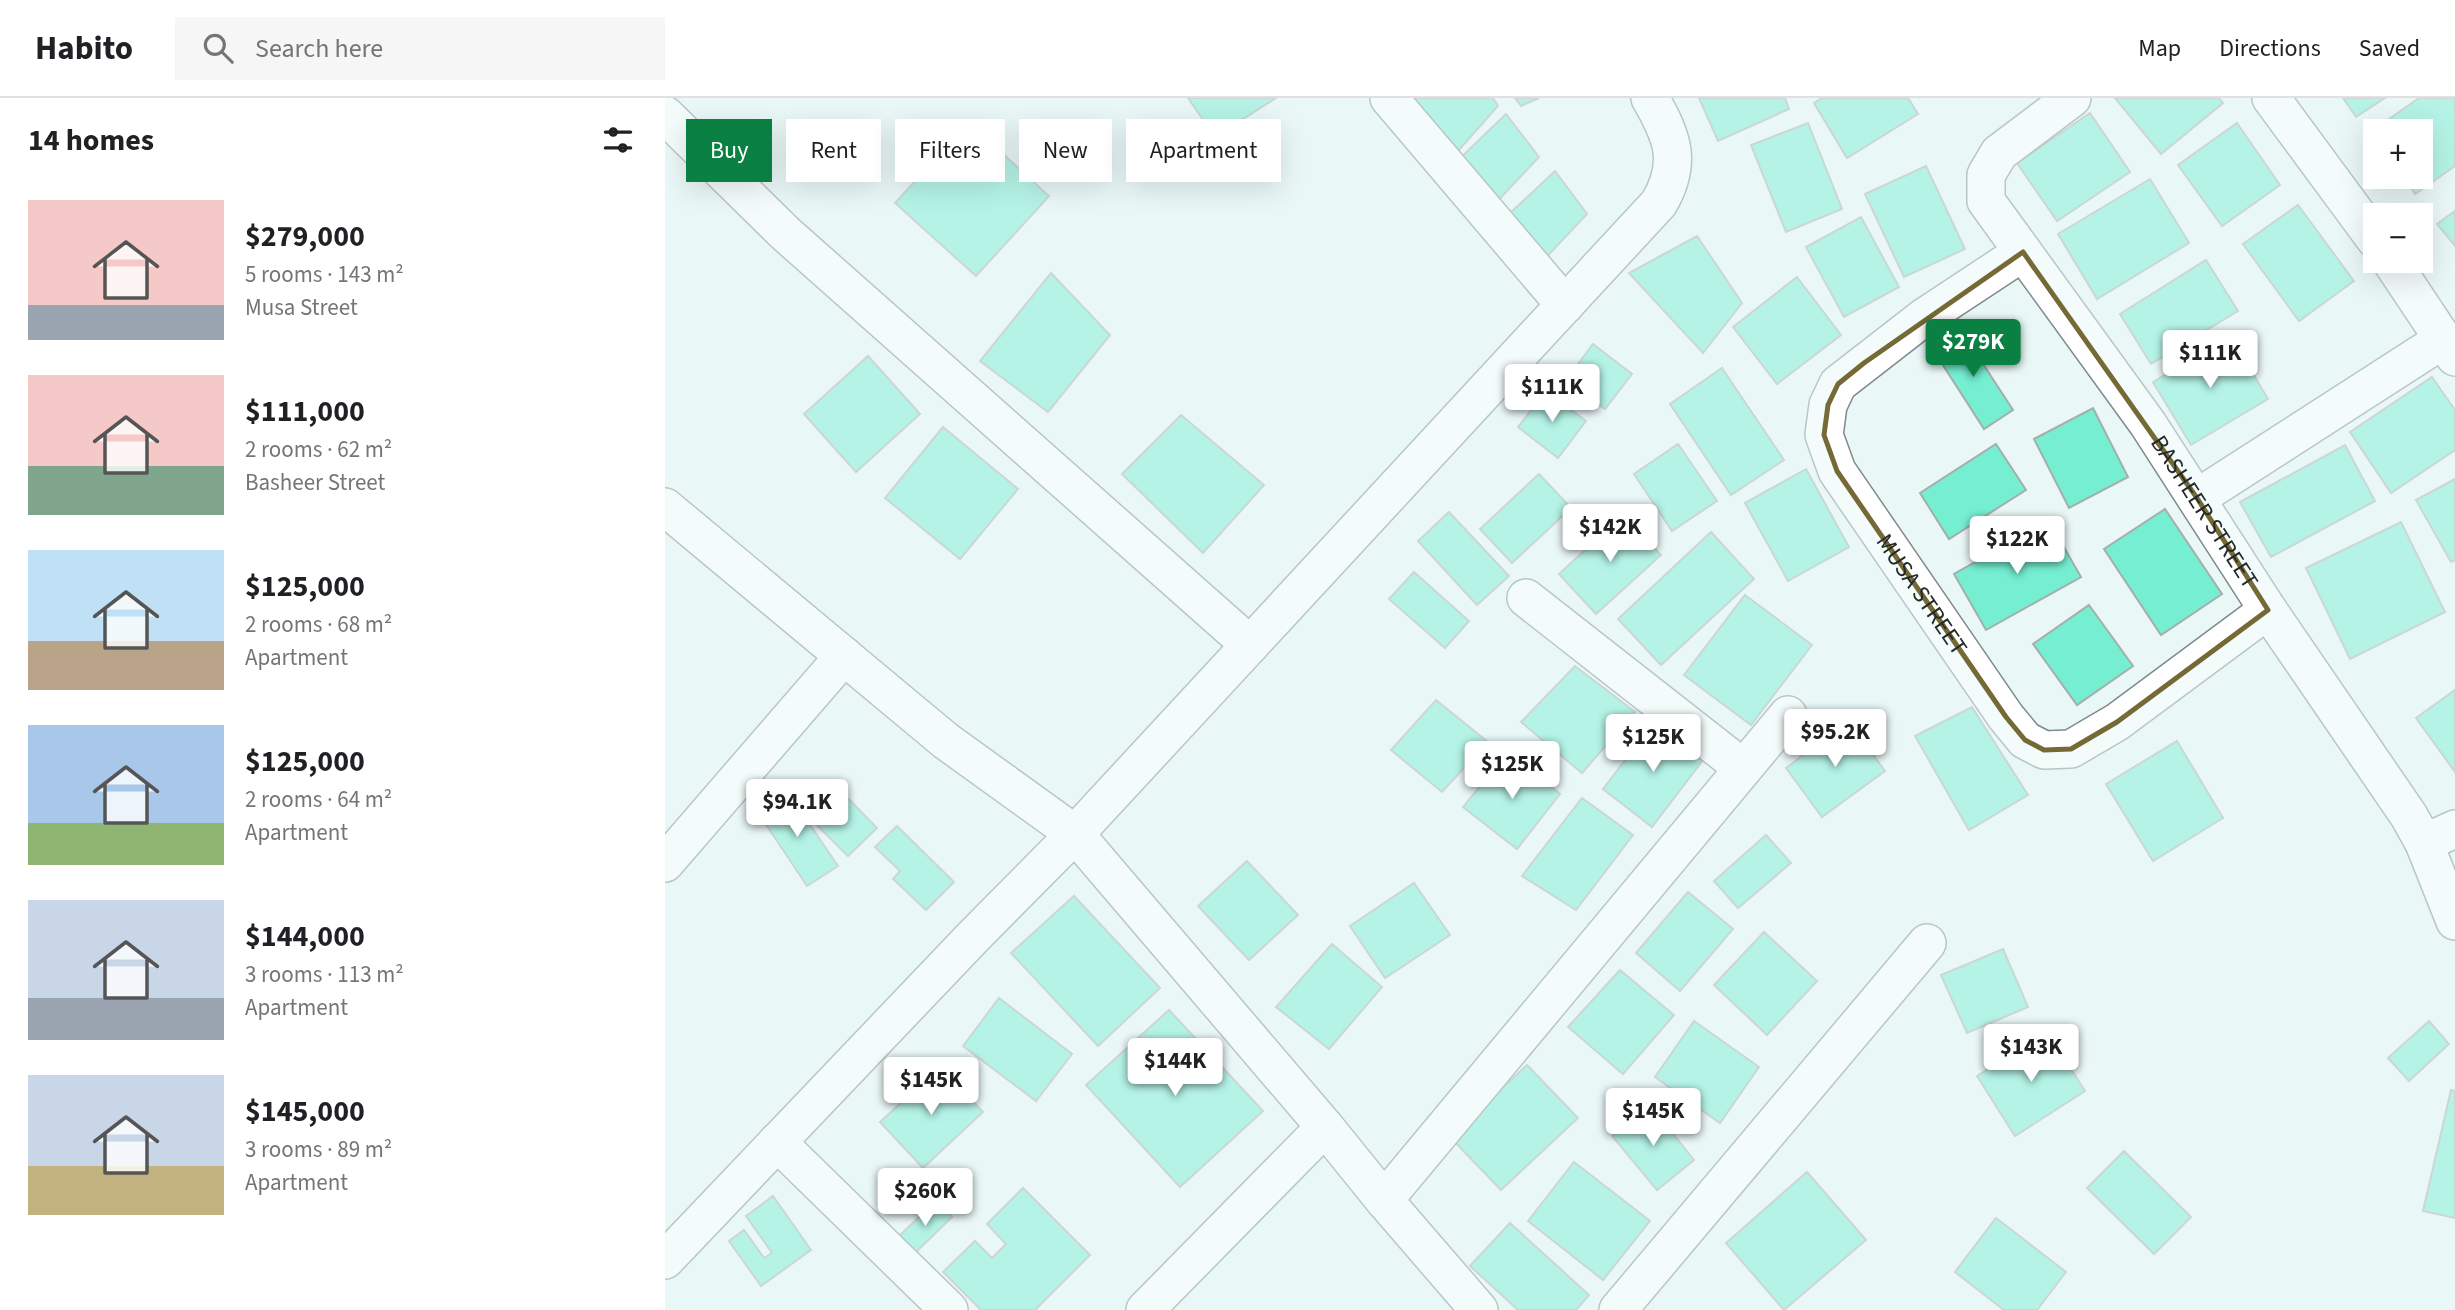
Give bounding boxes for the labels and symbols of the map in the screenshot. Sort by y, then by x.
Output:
pin: $279K [1924,320,2022,379]
pin: $111K [2161,330,2259,390]
pin: $111K [1503,364,1601,424]
street label: BASHEER STREET [2142,428,2267,596]
pin: $142K [1561,504,1659,564]
pin: $122K [1968,517,2066,576]
street label: MUSA STREET [1867,527,1976,663]
pin: $95.2K [1778,710,1892,769]
pin: $125K [1604,714,1702,774]
pin: $125K [1463,742,1561,801]
pin: $94.1K [740,780,854,839]
pin: $143K [1982,1024,2080,1084]
pin: $144K [1126,1038,1224,1098]
pin: $145K [882,1058,980,1117]
pin: $145K [1604,1088,1702,1148]
pin: $260K [876,1168,974,1228]

